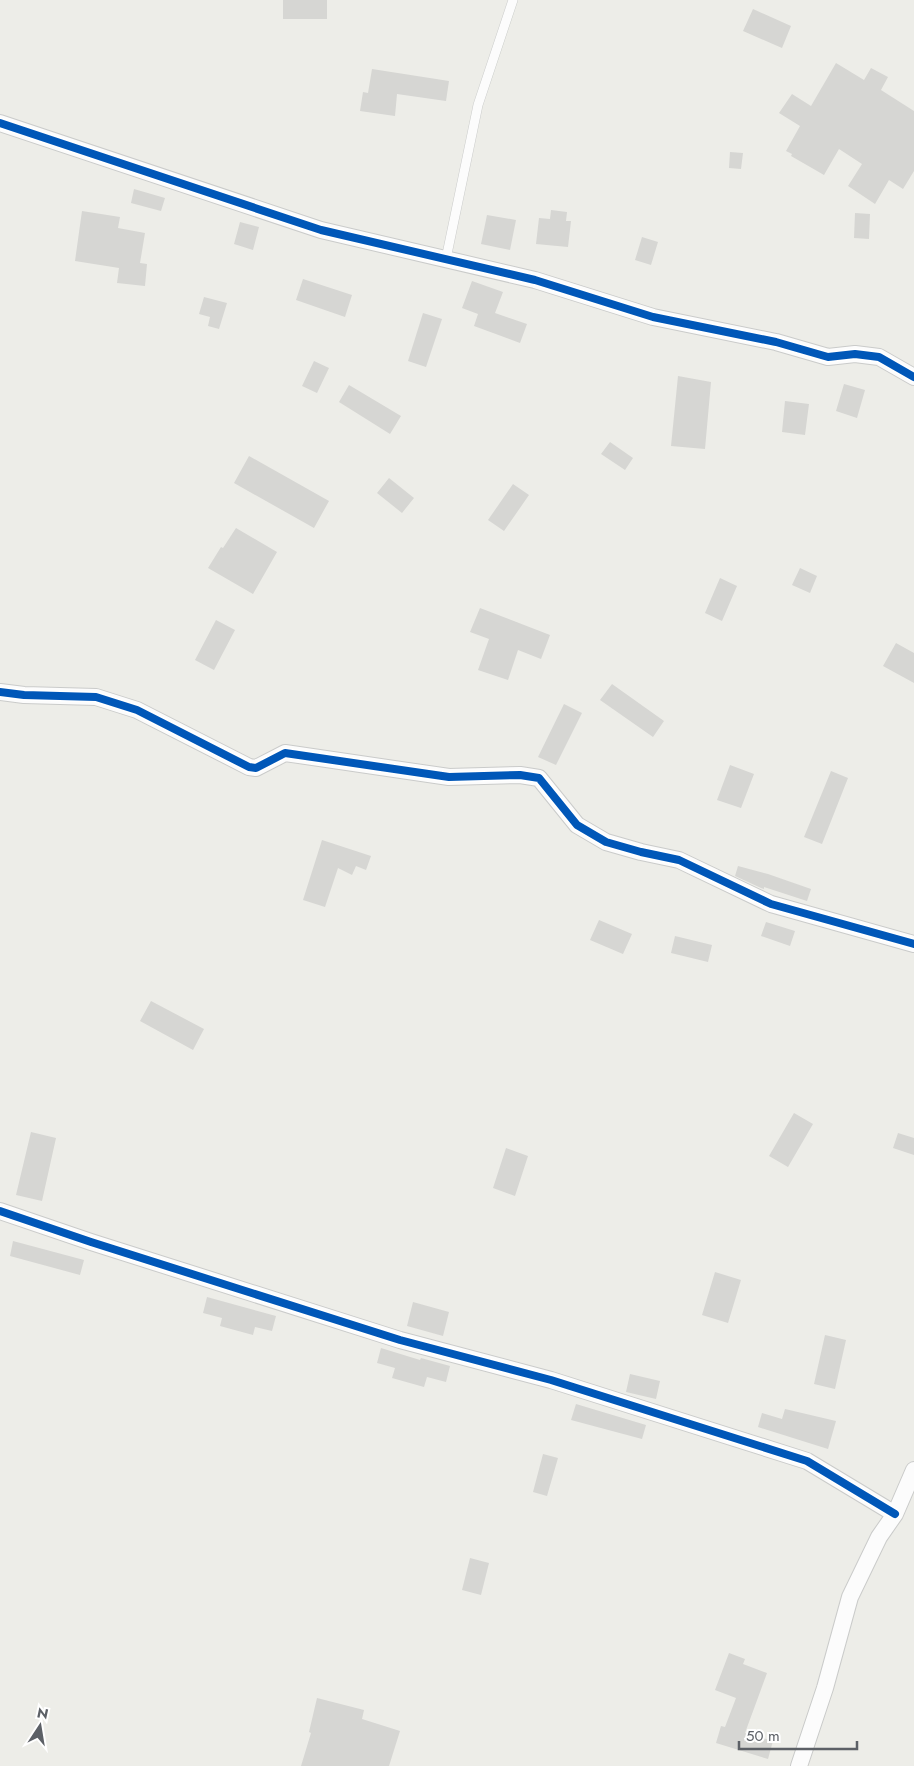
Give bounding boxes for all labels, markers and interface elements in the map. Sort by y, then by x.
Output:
north arrow [15,1701,65,1751]
text: N [35,1702,50,1724]
scale bar [739,1718,856,1750]
text: 50 m [746,1725,780,1747]

